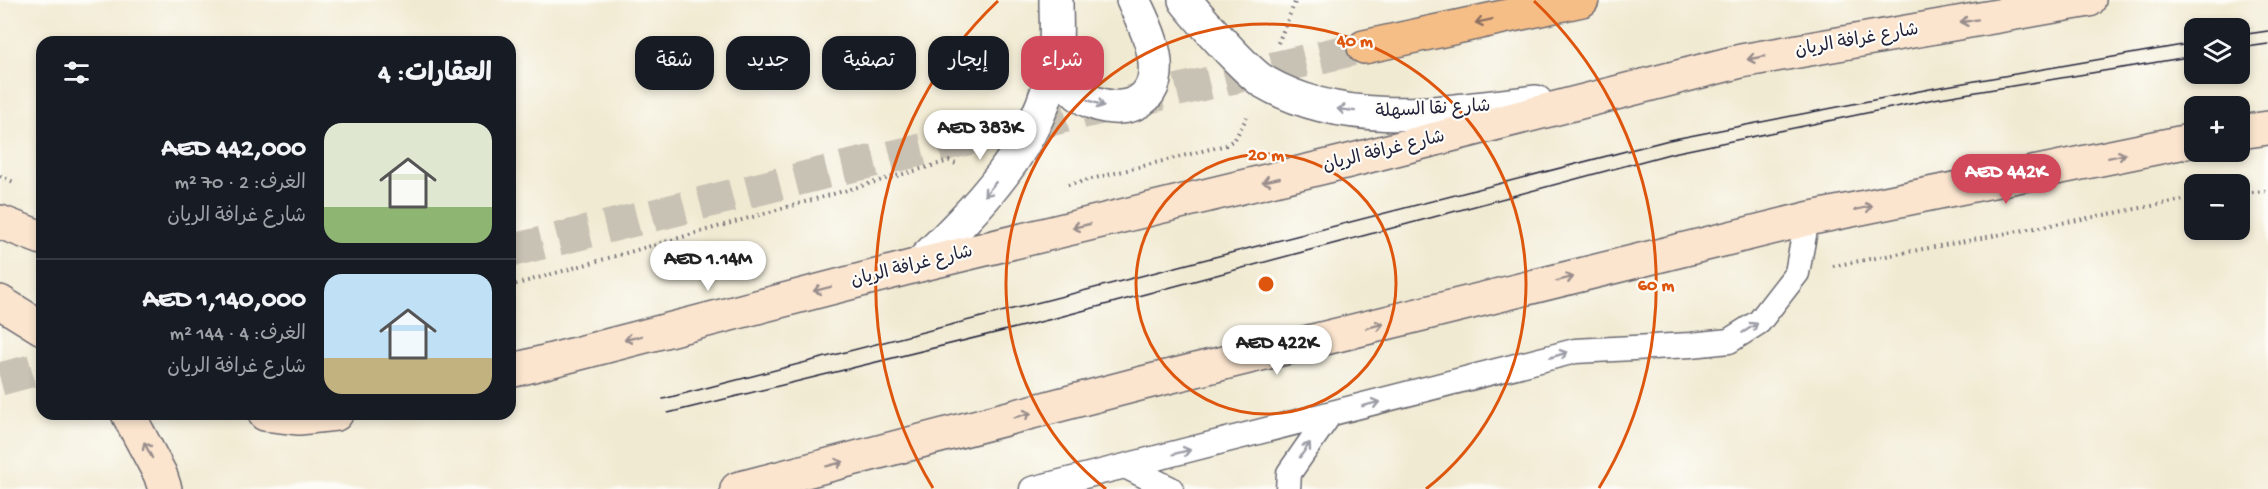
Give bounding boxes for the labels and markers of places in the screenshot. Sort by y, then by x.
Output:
pin: AED 383K [918,110,1042,161]
pin: AED 442K [1944,154,2068,205]
pin: AED 1.14M [639,241,777,292]
centre of rings [1256,274,1276,294]
pin: AED 422K [1215,325,1339,376]

